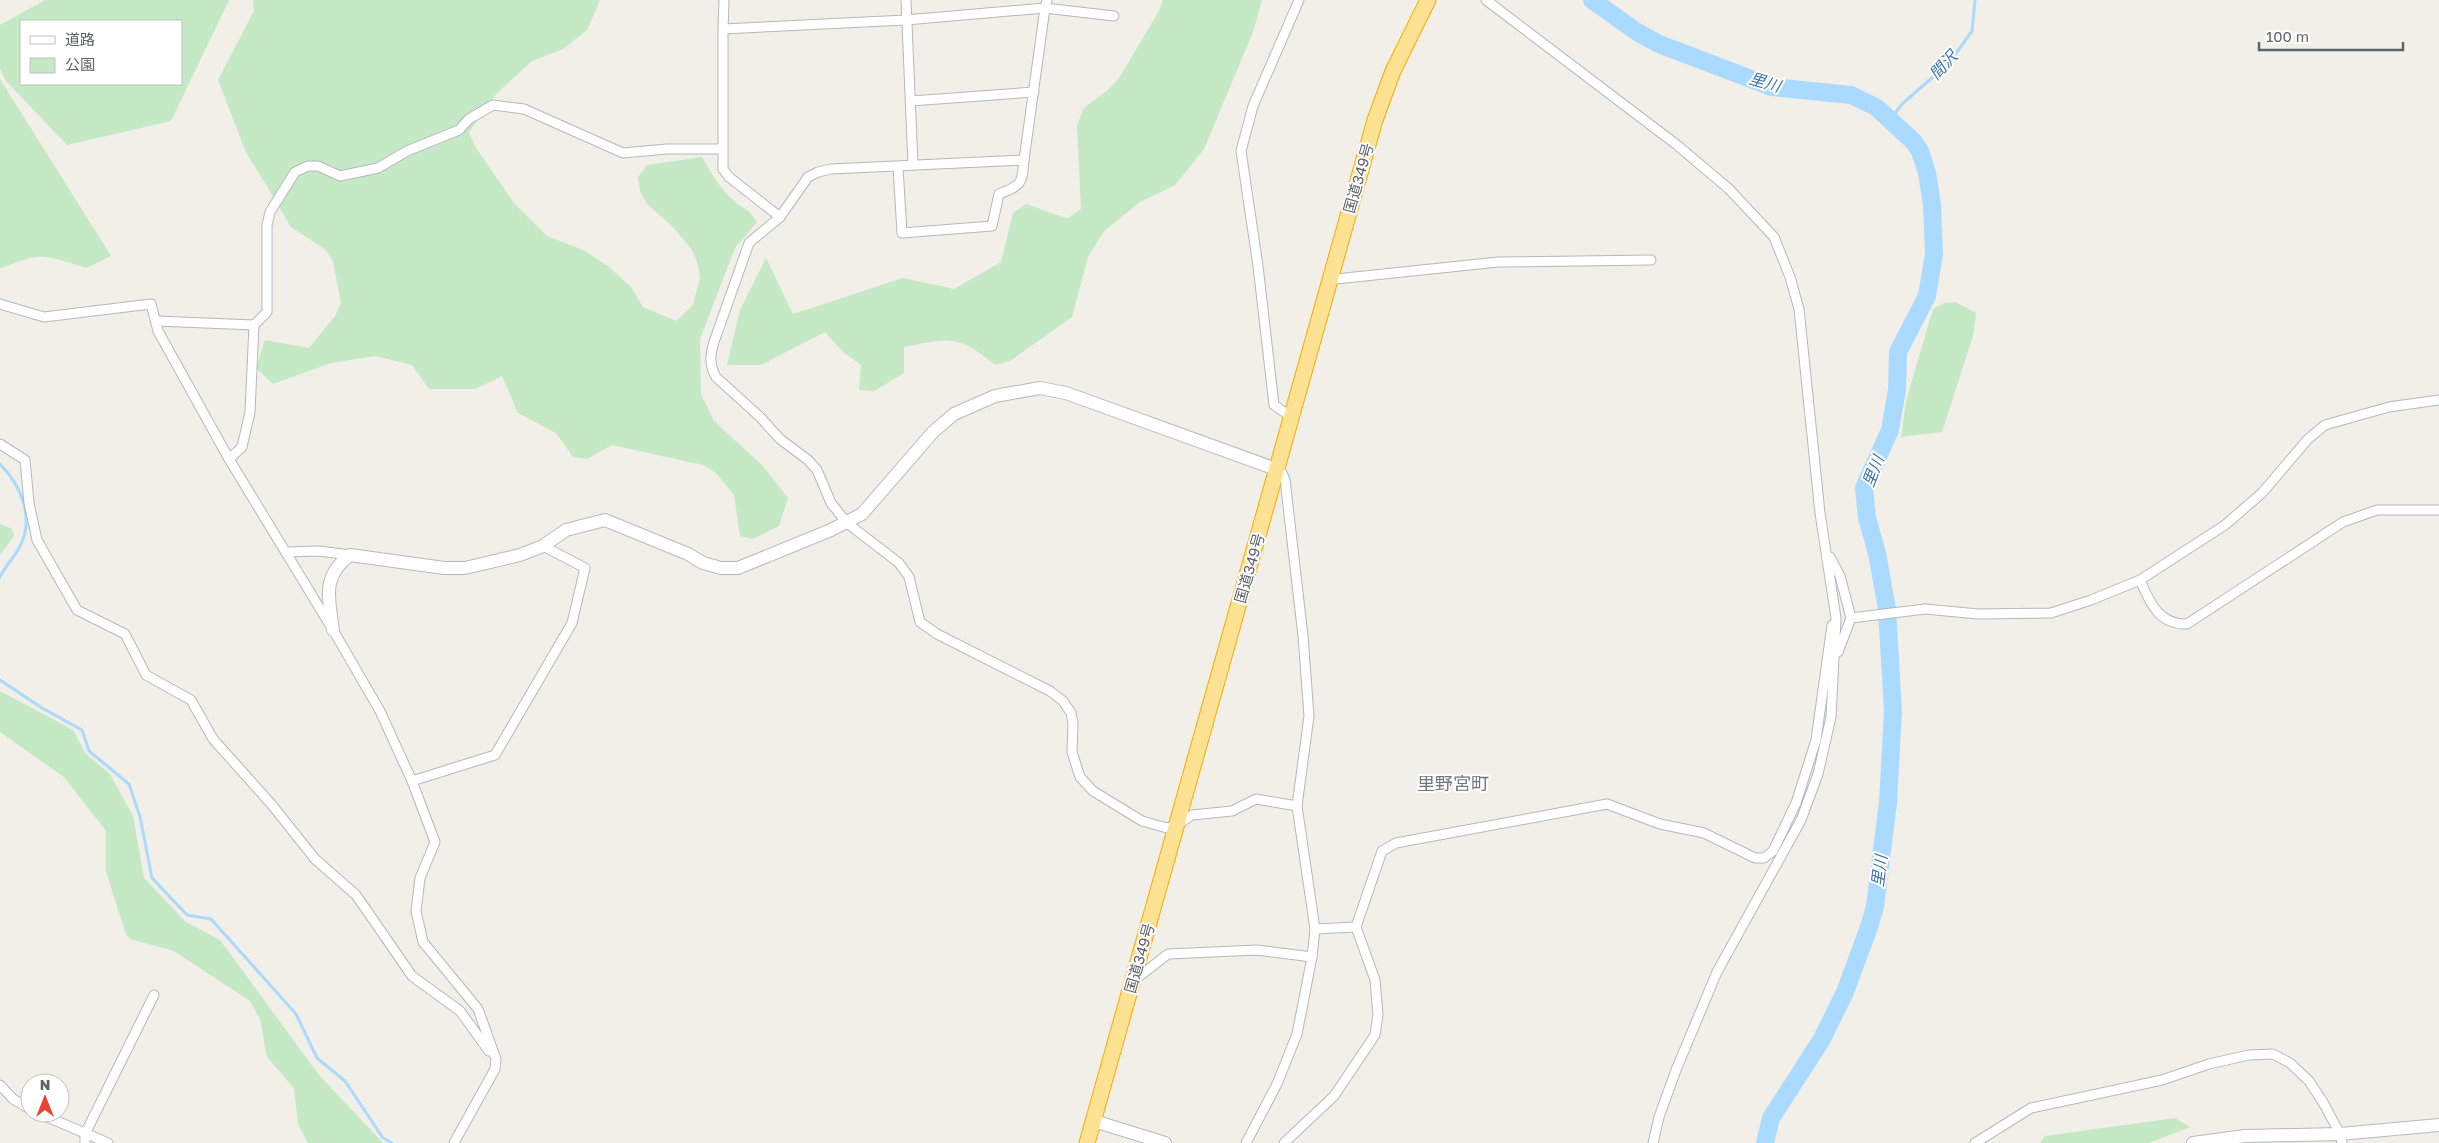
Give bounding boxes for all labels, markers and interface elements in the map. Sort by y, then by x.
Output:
legend [20,20,182,85]
scale bar [2259,20,2403,52]
text: 100 m [2266,27,2309,45]
text: 道路 [65,30,95,48]
water label: 間沢 [1925,45,1963,84]
text: 公園 [65,55,95,73]
water label: 里川 [1747,68,1785,97]
street label: 国道349号 [1339,141,1377,215]
water label: 里川 [1858,451,1889,490]
street label: 国道349号 [1230,531,1268,605]
district label: 里野宮町 [1417,772,1489,794]
water label: 里川 [1867,852,1891,888]
street label: 国道349号 [1120,921,1158,995]
north arrow [20,1073,70,1123]
text: N [40,1076,50,1093]

